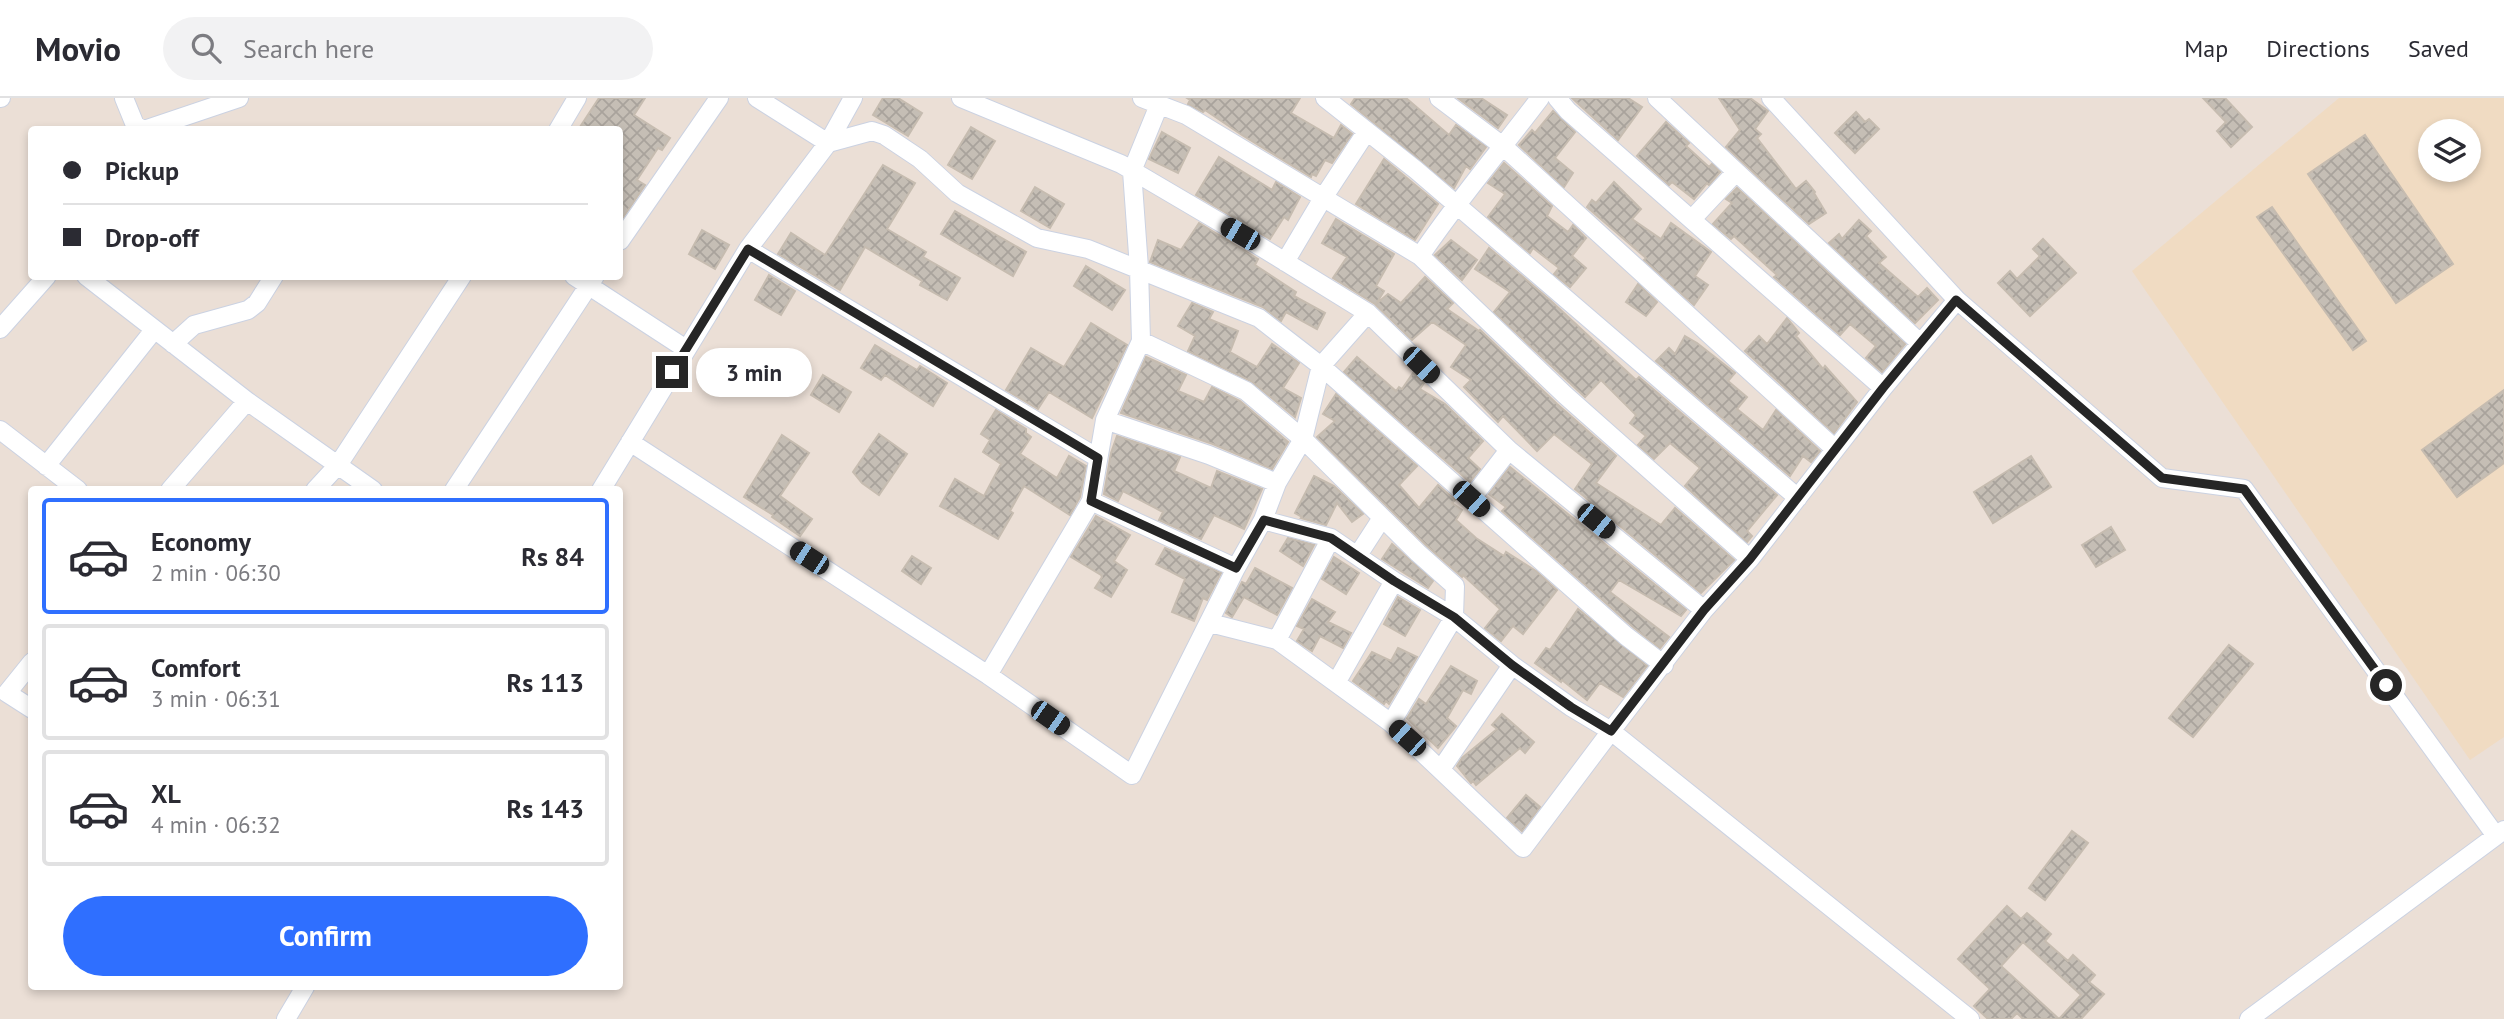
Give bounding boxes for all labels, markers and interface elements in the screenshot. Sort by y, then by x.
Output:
search box [163,17,653,80]
text: Movio [35,27,121,70]
icon: search [187,29,225,67]
text: Search here [243,32,374,65]
text: Map [2184,33,2228,64]
text: Directions [2266,33,2370,64]
text: Saved [2408,33,2469,64]
map controls [2418,119,2481,182]
button: layers [2418,119,2481,182]
text: Pickup [105,154,179,187]
car [1217,214,1264,254]
text: Drop-off [105,221,199,254]
car [1399,343,1444,387]
callout: 3 min [696,348,812,396]
route end [656,356,688,388]
text: 3 min [726,358,782,387]
car [1449,477,1494,521]
car [1574,500,1619,542]
icon: car [67,525,130,588]
text: Economy [151,525,251,558]
car [786,538,833,578]
text: Rs 84 [521,540,584,573]
text: 2 min · 06:30 [151,558,281,587]
icon: car [67,651,130,714]
text: Comfort [151,651,241,684]
text: Rs 113 [507,666,584,699]
route start [2370,669,2402,701]
text: 3 min · 06:31 [151,684,281,713]
car [1027,697,1074,739]
car [1385,716,1430,760]
icon: car [67,777,130,840]
text: XL [151,777,181,810]
text: Rs 143 [507,792,584,825]
text: 4 min · 06:32 [151,810,281,839]
button: Confirm [63,896,588,976]

